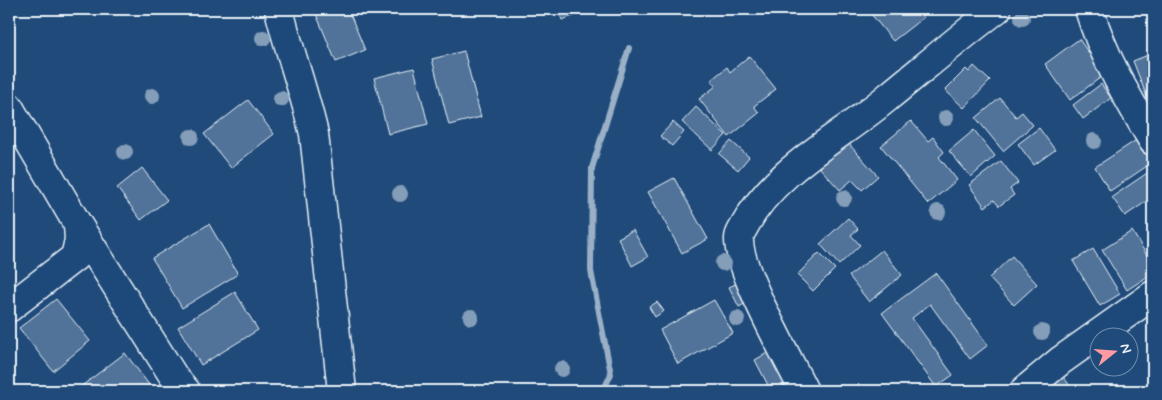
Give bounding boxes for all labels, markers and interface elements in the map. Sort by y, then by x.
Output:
north arrow [1090,328,1140,378]
text: N [1116,341,1135,356]

